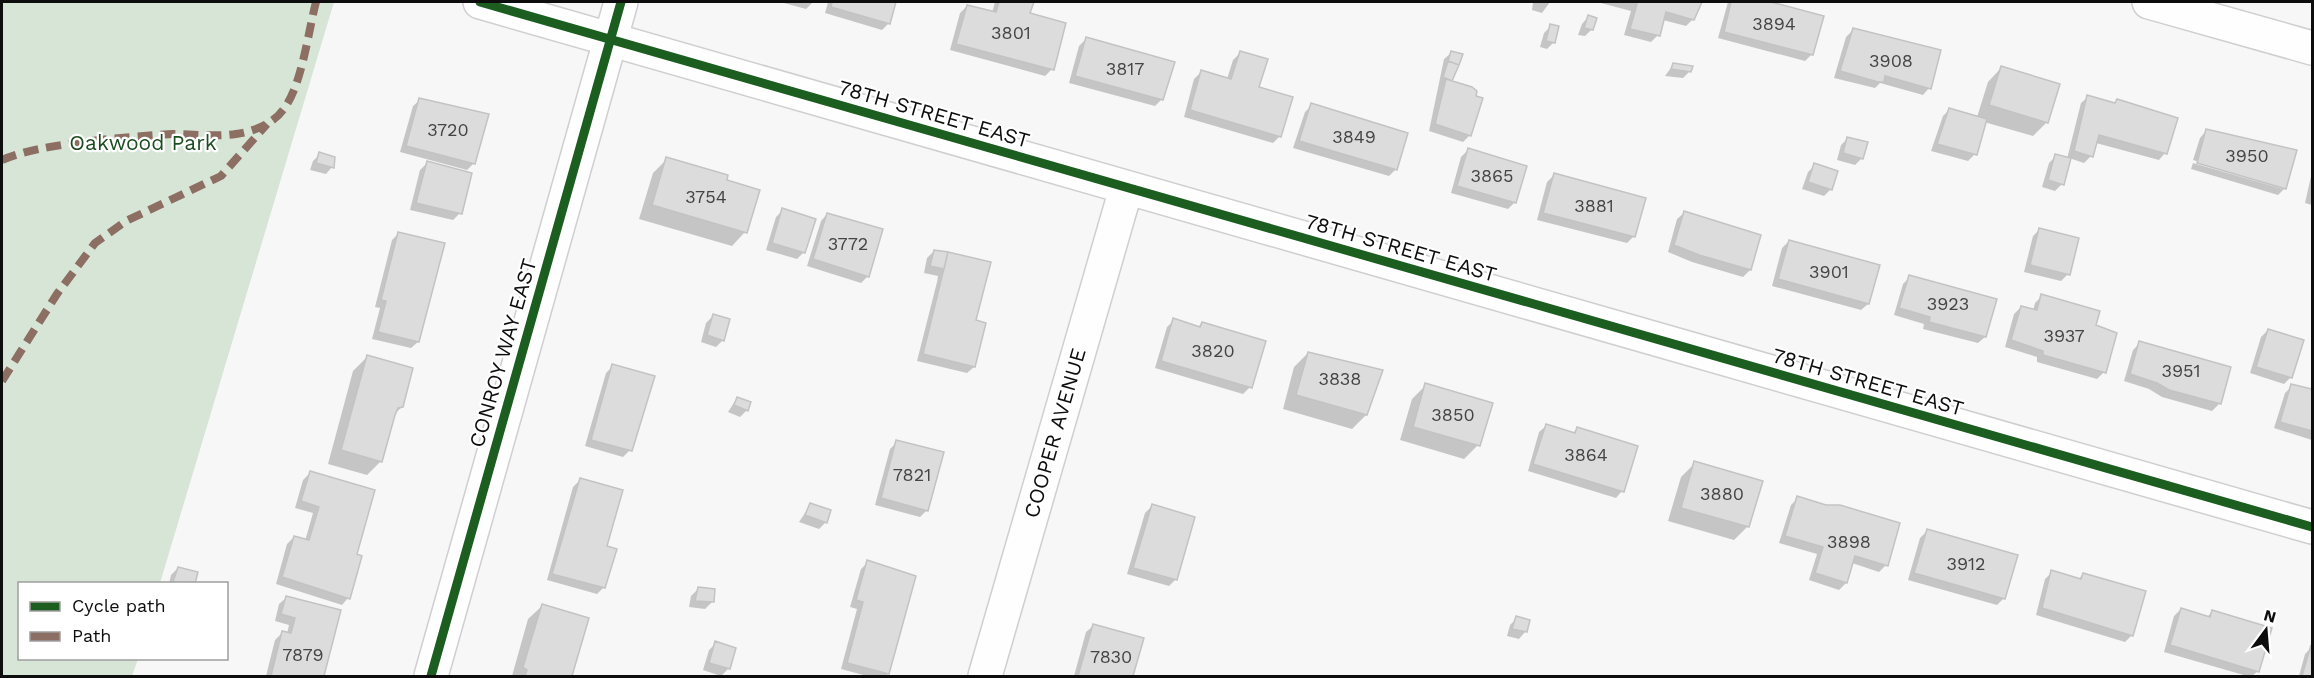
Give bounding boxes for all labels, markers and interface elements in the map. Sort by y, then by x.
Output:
house number: 3894 [1752,13,1796,34]
house number: 3801 [991,22,1031,43]
house number: 3908 [1869,50,1913,71]
house number: 3817 [1106,58,1144,79]
street label: 78TH STREET EAST [836,74,1033,153]
house number: 3720 [427,119,469,140]
house number: 3849 [1332,126,1376,147]
park label: Oakwood Park [69,130,217,155]
house number: 3950 [2225,145,2269,166]
house number: 3865 [1470,165,1514,186]
house number: 3754 [685,186,727,207]
house number: 3881 [1574,195,1614,216]
street label: 78TH STREET EAST [1303,208,1500,287]
house number: 3772 [828,233,868,254]
street label: CONROY WAY EAST [464,255,542,450]
house number: 3901 [1809,261,1849,282]
house number: 3923 [1927,293,1969,314]
house number: 3937 [2043,325,2085,346]
house number: 3820 [1191,340,1235,361]
street label: 78TH STREET EAST [1770,342,1967,421]
street label: COOPER AVENUE [1018,345,1091,521]
house number: 3951 [2161,360,2201,381]
house number: 3838 [1319,368,1361,389]
house number: 3850 [1431,404,1475,425]
house number: 3864 [1564,444,1608,465]
house number: 7821 [893,464,931,485]
house number: 3880 [1700,483,1744,504]
house number: 3898 [1827,531,1871,552]
house number: 3912 [1946,553,1986,574]
legend [18,582,228,660]
text: Cycle path [72,595,166,616]
north arrow [2236,600,2296,660]
text: N [2262,605,2278,627]
text: Path [72,625,112,646]
house number: 7879 [282,644,324,665]
house number: 7830 [1090,646,1132,667]

